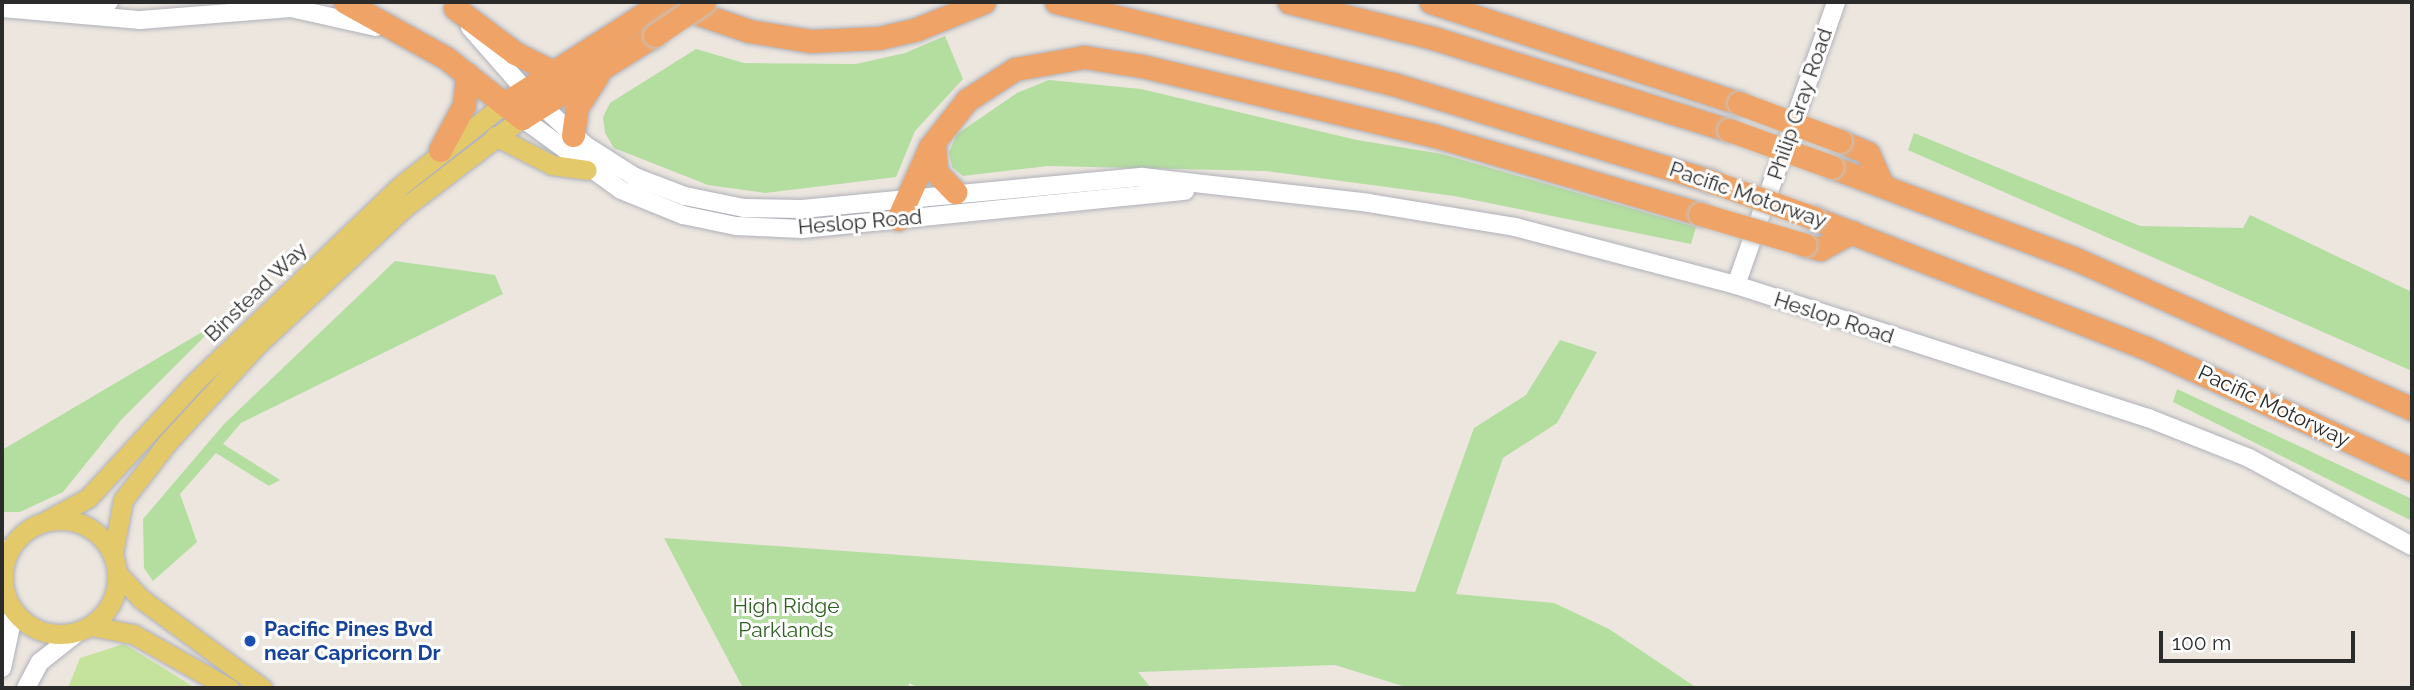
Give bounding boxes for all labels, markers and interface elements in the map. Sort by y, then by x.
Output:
street label: Philip Gray Road [1762,25,1838,183]
street label: Pacific Motorway [1666,156,1830,234]
street label: Heslop Road [797,204,923,240]
street label: Binstead Way [199,237,313,347]
street label: Heslop Road [1771,287,1897,349]
street label: Pacific Motorway [2194,360,2354,452]
park label: High Ridge Parklands [732,593,840,643]
place label: Pacific Pines Bvd near Capricorn Dr [264,616,441,666]
scale bar [2162,616,2358,660]
text: 100 m [2172,630,2231,655]
marker: Pacific Pines Bvd near Capricorn Dr [242,633,258,649]

